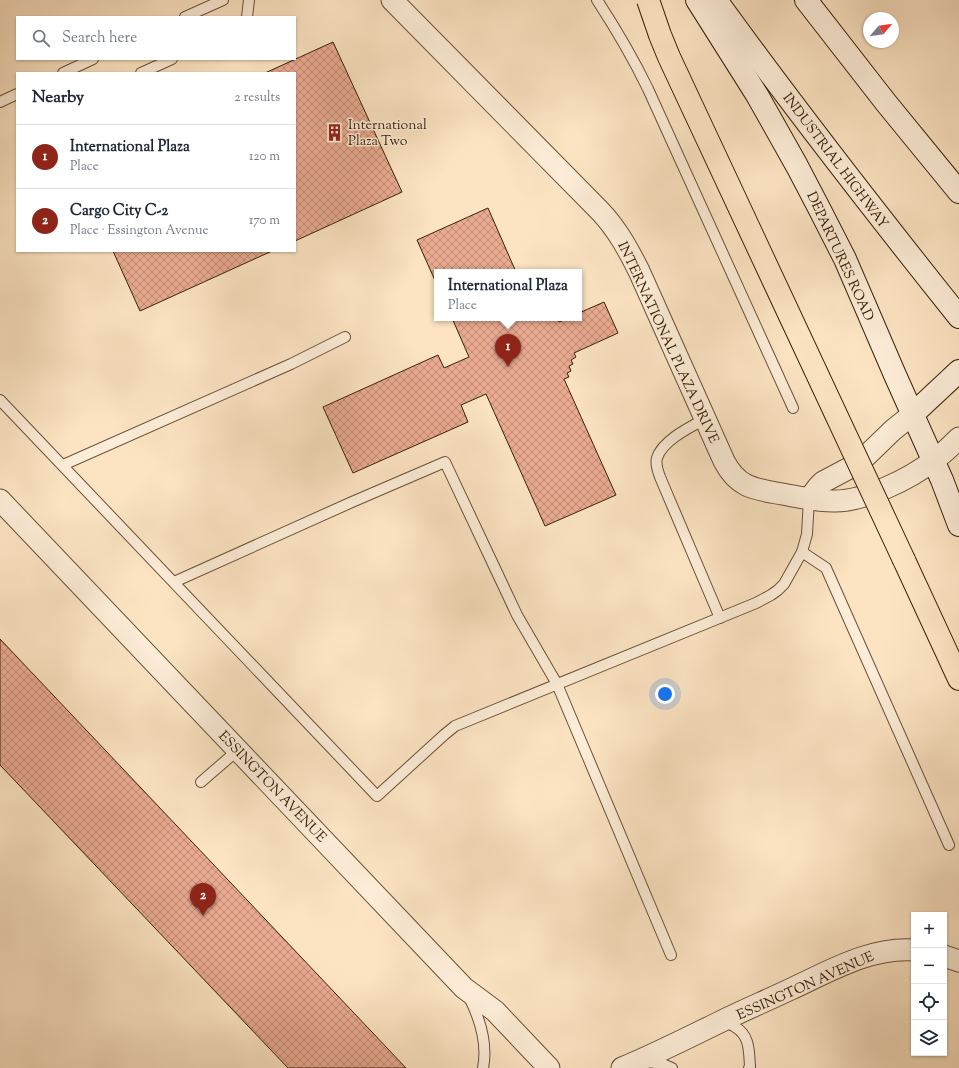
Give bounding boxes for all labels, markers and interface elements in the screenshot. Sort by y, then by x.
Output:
north arrow [863,12,899,48]
search box [16,16,296,60]
icon: search [30,27,52,49]
text: Search here [62,28,137,49]
text: Nearby [32,86,84,110]
text: 2 results [235,89,280,107]
street label: INDUSTRIAL HIGHWAY [777,89,892,233]
place label: International Plaza Two [348,116,427,152]
building icon: International Plaza Two [325,122,345,142]
text: International Plaza [70,137,190,158]
text: 1 [43,148,47,166]
text: 120 m [249,148,280,166]
text: Place [70,158,99,176]
street label: DEPARTURES ROAD [800,189,878,325]
text: Cargo City C-2 [70,201,168,222]
text: 2 [42,212,48,230]
text: 170 m [249,212,280,230]
text: Place · Essington Avenue [70,222,209,240]
street label: INTERNATIONAL PLAZA DRIVE [612,239,723,448]
popup [434,269,582,321]
text: International Plaza [448,276,568,297]
text: Place [448,297,477,315]
pin: 1 [495,334,521,367]
your location [655,684,675,704]
street label: ESSINGTON AVENUE [213,727,331,848]
pin: 2 [190,883,216,916]
map controls [911,912,947,1056]
button: + [911,912,947,948]
street label: ESSINGTON AVENUE [734,947,878,1026]
button: − [911,948,947,984]
button: locate [911,984,947,1020]
button: layers [911,1020,947,1056]

